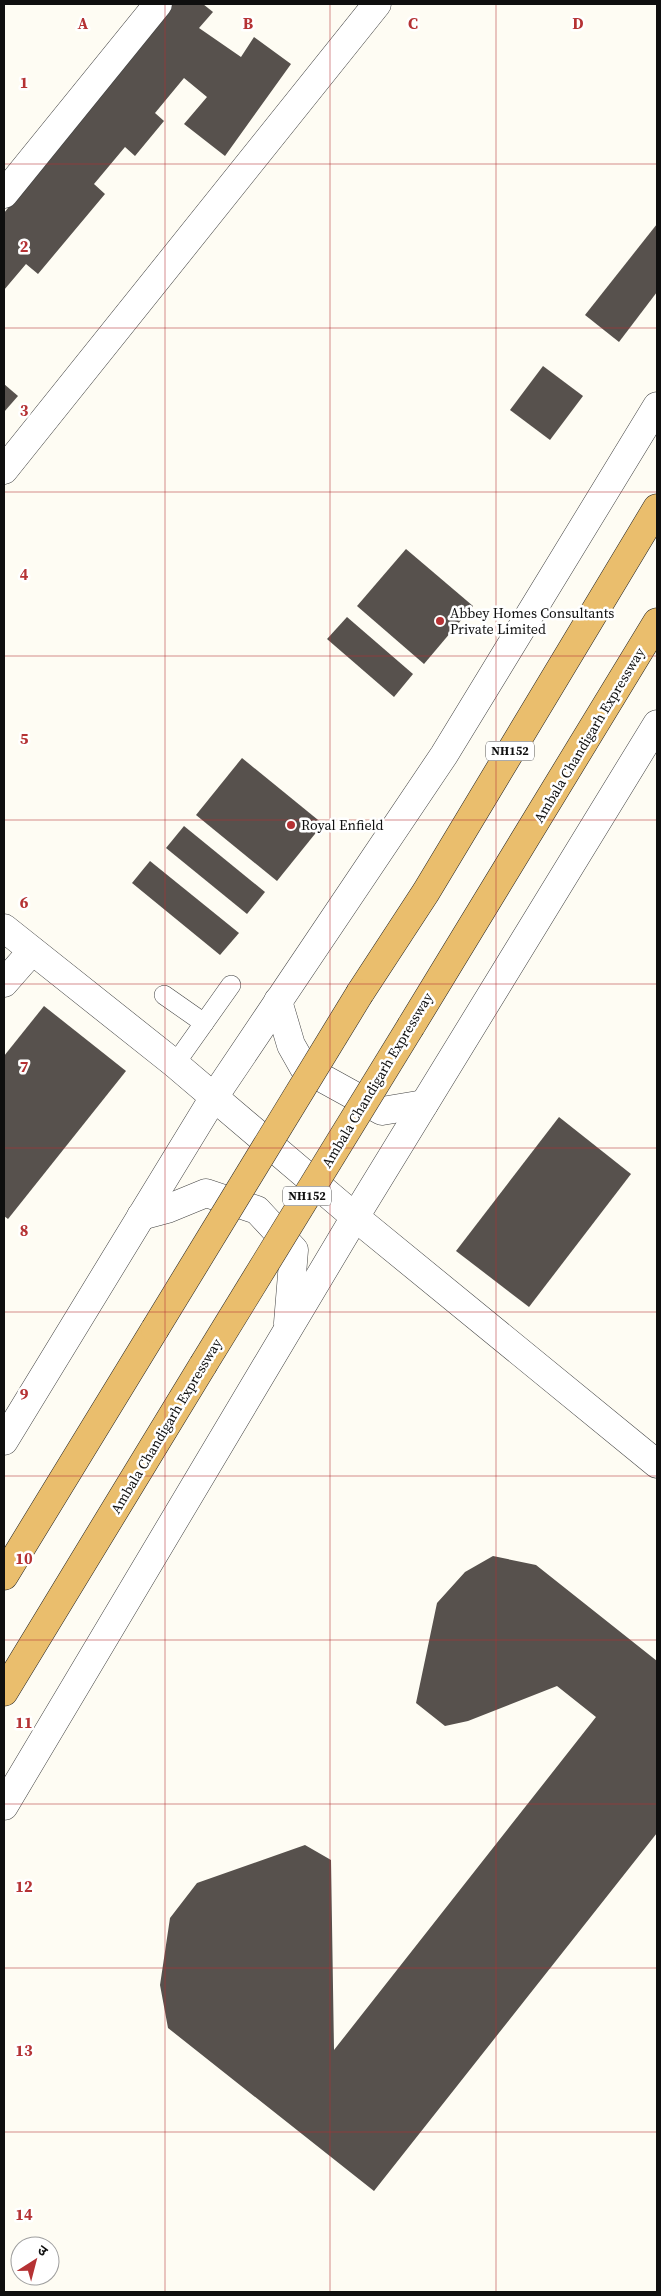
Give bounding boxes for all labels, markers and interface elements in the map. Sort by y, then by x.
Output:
text: A [78,12,89,34]
text: B [243,12,254,34]
text: C [408,12,418,34]
text: D [572,12,584,34]
text: 1 [20,71,28,93]
text: 2 [20,235,29,257]
text: 3 [20,399,29,421]
text: 4 [20,563,29,585]
place label: Abbey Homes Consultants Private Limited [450,603,614,639]
marker: Abbey Homes Consultants Private Limited [434,615,446,627]
street label: Ambala Chandigarh Expressway [529,643,650,826]
text: 5 [20,727,29,749]
road number: NH152 [486,741,534,760]
place label: Royal Enfield [301,815,384,835]
marker: Royal Enfield [285,819,297,831]
text: 6 [20,891,29,913]
street label: Ambala Chandigarh Expressway [317,988,438,1171]
text: 7 [20,1055,29,1077]
road number: NH152 [283,1186,331,1206]
text: 8 [20,1219,28,1241]
street label: Ambala Chandigarh Expressway [106,1334,227,1517]
text: 9 [20,1383,29,1405]
text: 10 [15,1547,33,1569]
text: 11 [15,1711,33,1733]
text: 12 [15,1875,33,1897]
text: 13 [15,2039,33,2061]
text: 14 [15,2203,33,2225]
north arrow [10,2236,60,2286]
text: उ [33,2240,52,2261]

